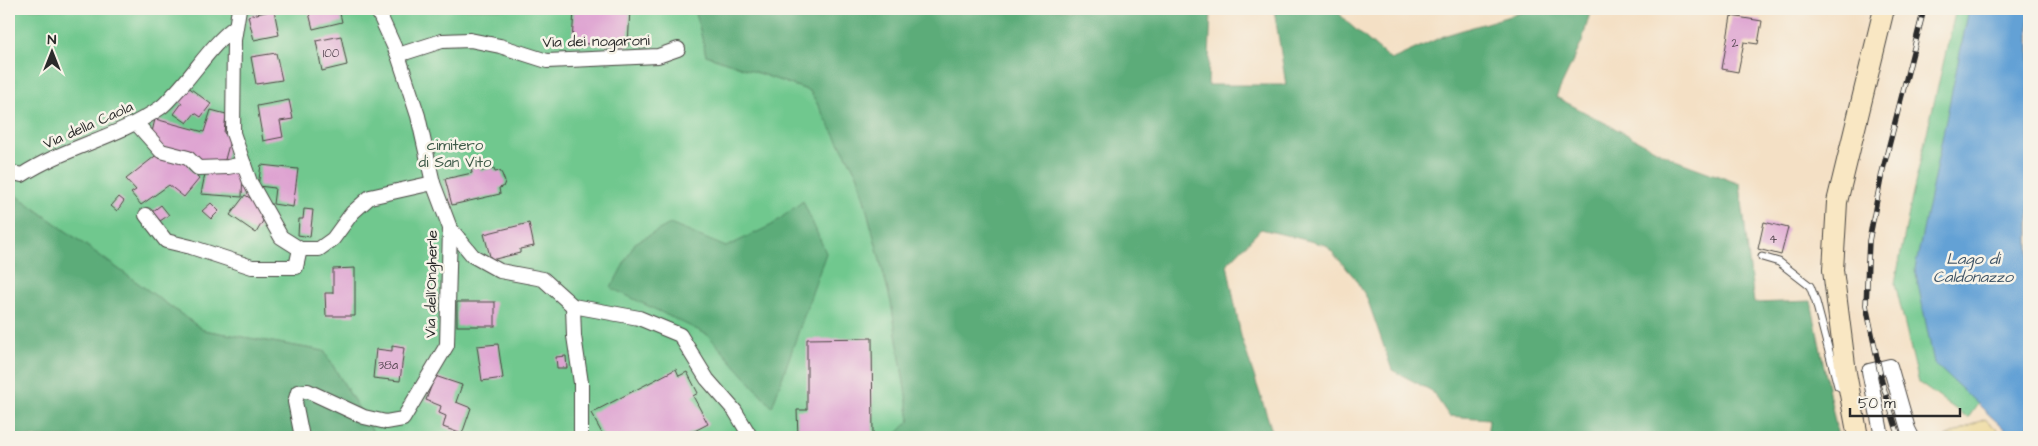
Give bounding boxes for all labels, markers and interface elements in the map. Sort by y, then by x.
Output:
north arrow [28,28,78,78]
text: N [48,30,57,50]
street label: Via dei nogaroni [542,30,651,54]
house number: 2 [1732,35,1739,52]
house number: 100 [323,45,340,62]
street label: Via della Caola [40,96,137,155]
park label: cimitero di San Vito [419,135,492,173]
street label: Via dell'Ongherle [420,230,444,338]
house number: 4 [1769,231,1777,248]
water label: Lago di Caldonazzo [1933,248,2014,288]
house number: 38a [378,357,398,374]
scale bar [1850,386,1960,418]
text: 50 m [1858,393,1896,414]

